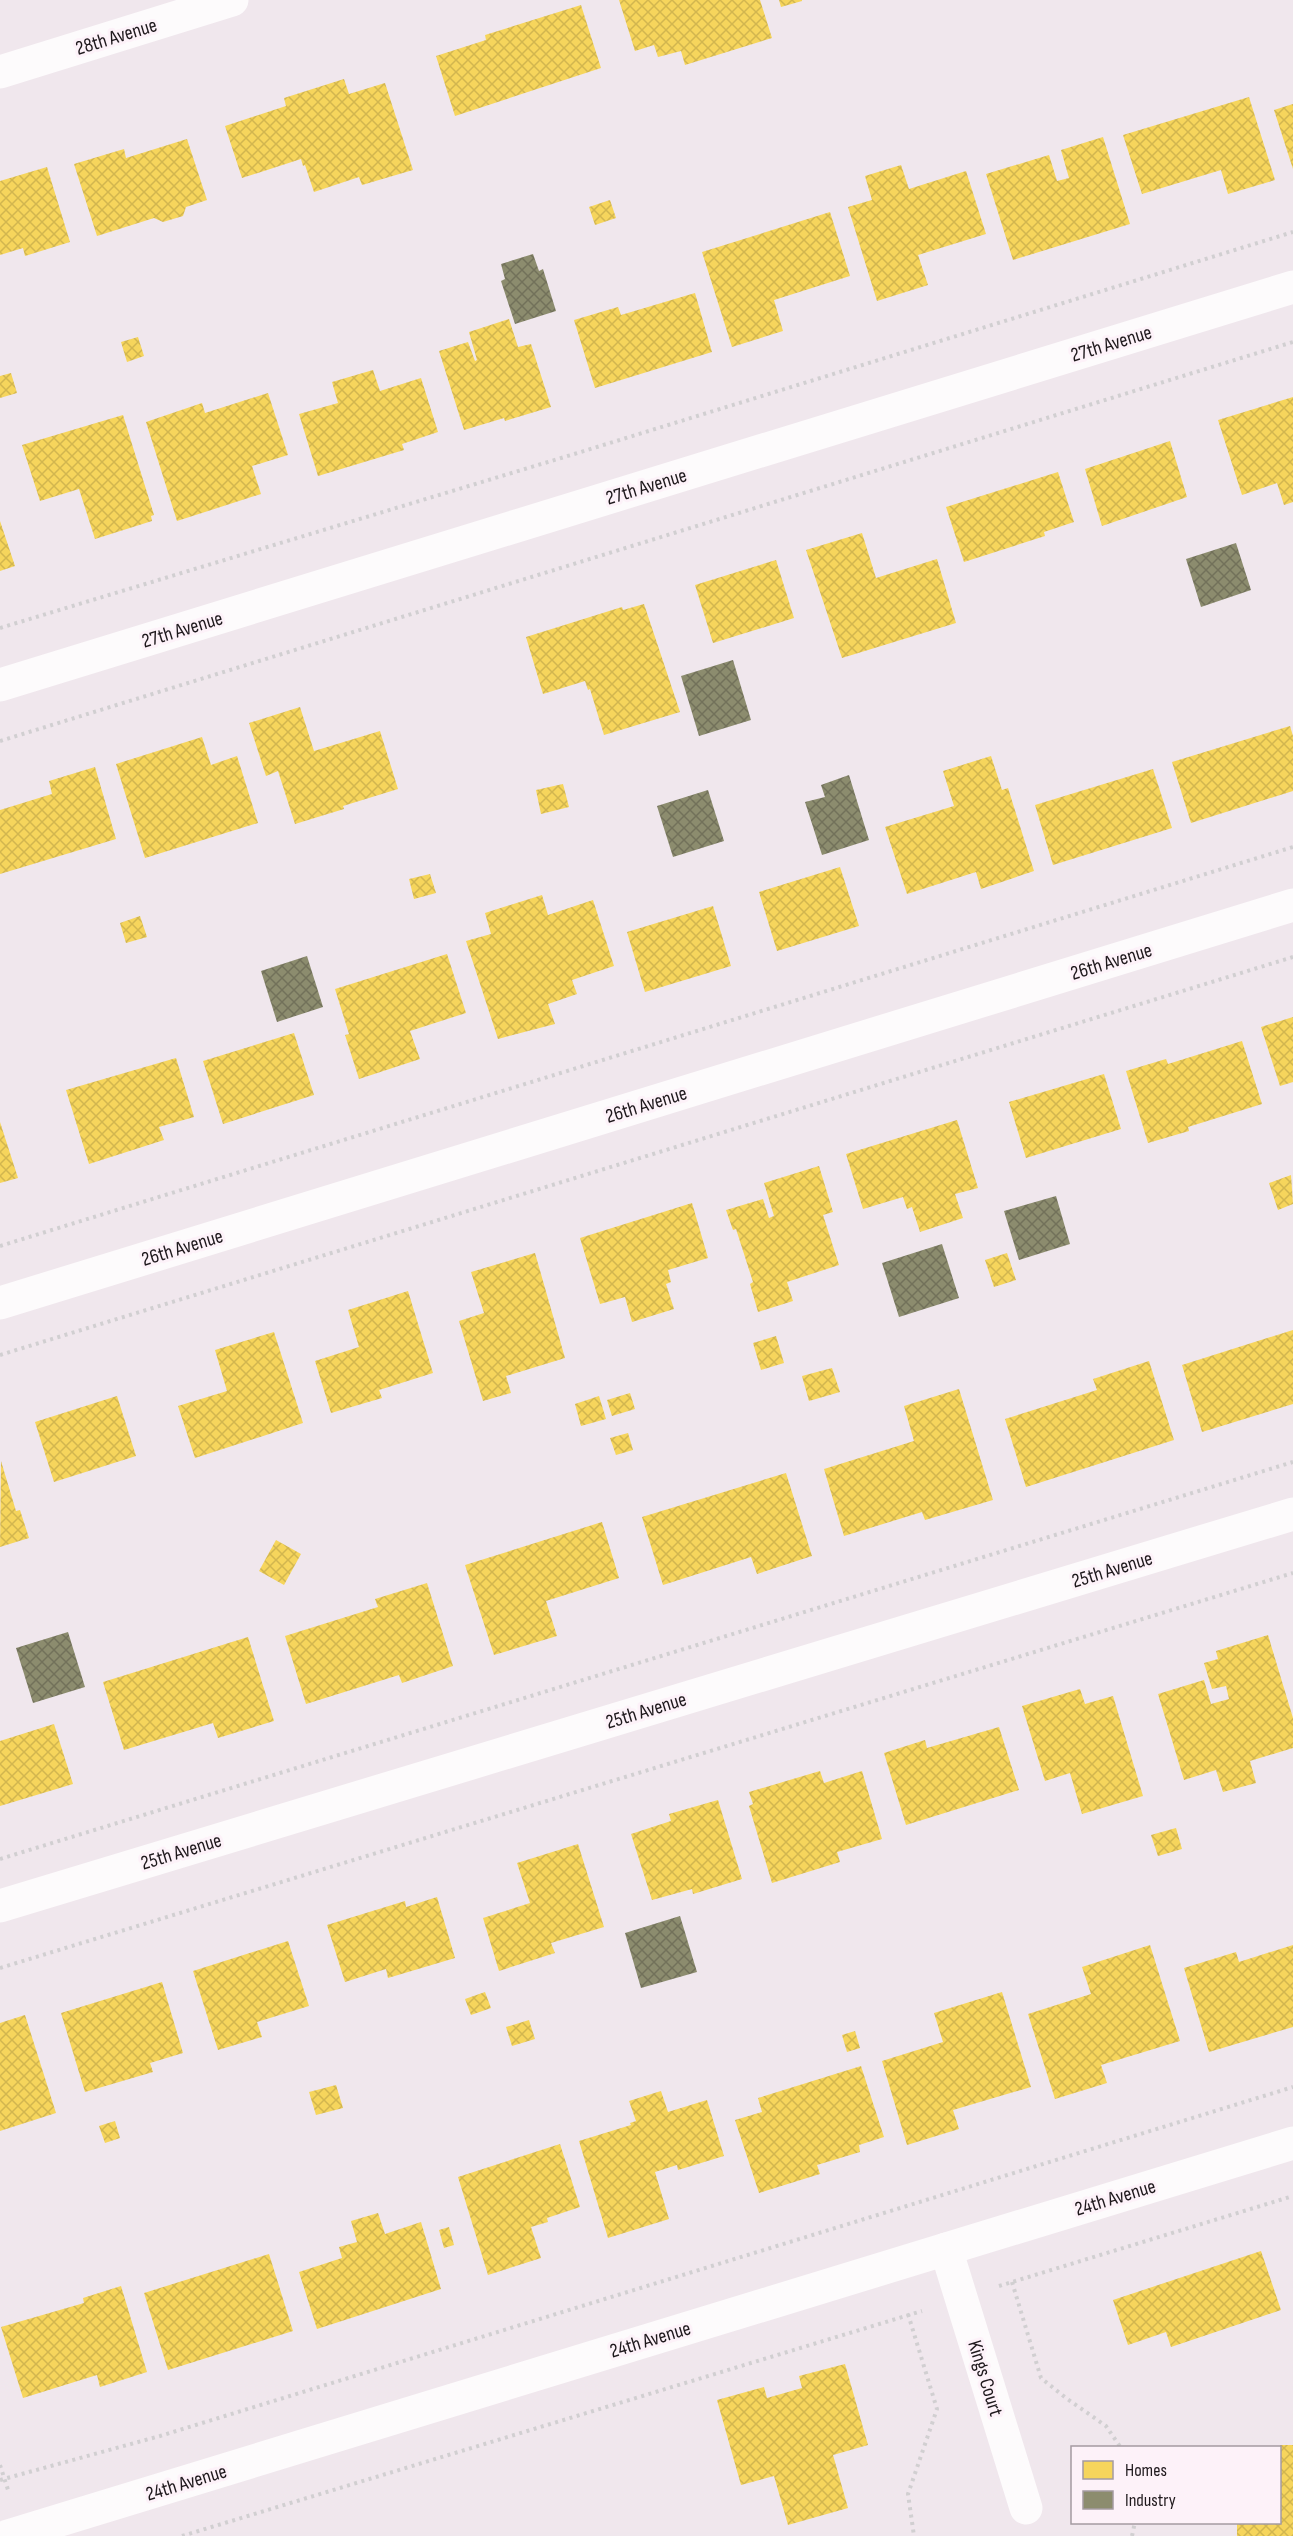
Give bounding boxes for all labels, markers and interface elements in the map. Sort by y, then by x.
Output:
street label: 28th Avenue [73,13,160,61]
street label: 27th Avenue [1068,320,1155,368]
street label: 27th Avenue [603,463,690,511]
street label: 27th Avenue [139,606,226,654]
street label: 26th Avenue [1068,938,1155,986]
street label: 26th Avenue [603,1081,690,1129]
street label: 26th Avenue [139,1224,226,1272]
street label: 25th Avenue [1069,1546,1155,1594]
street label: 25th Avenue [603,1687,689,1735]
street label: 25th Avenue [138,1828,224,1876]
street label: 24th Avenue [1072,2174,1159,2222]
street label: 24th Avenue [607,2316,694,2364]
street label: Kings Court [962,2337,1008,2419]
legend [1071,2446,1281,2524]
street label: 24th Avenue [143,2459,230,2507]
text: Homes [1125,2460,1167,2481]
text: Industry [1125,2490,1176,2511]

